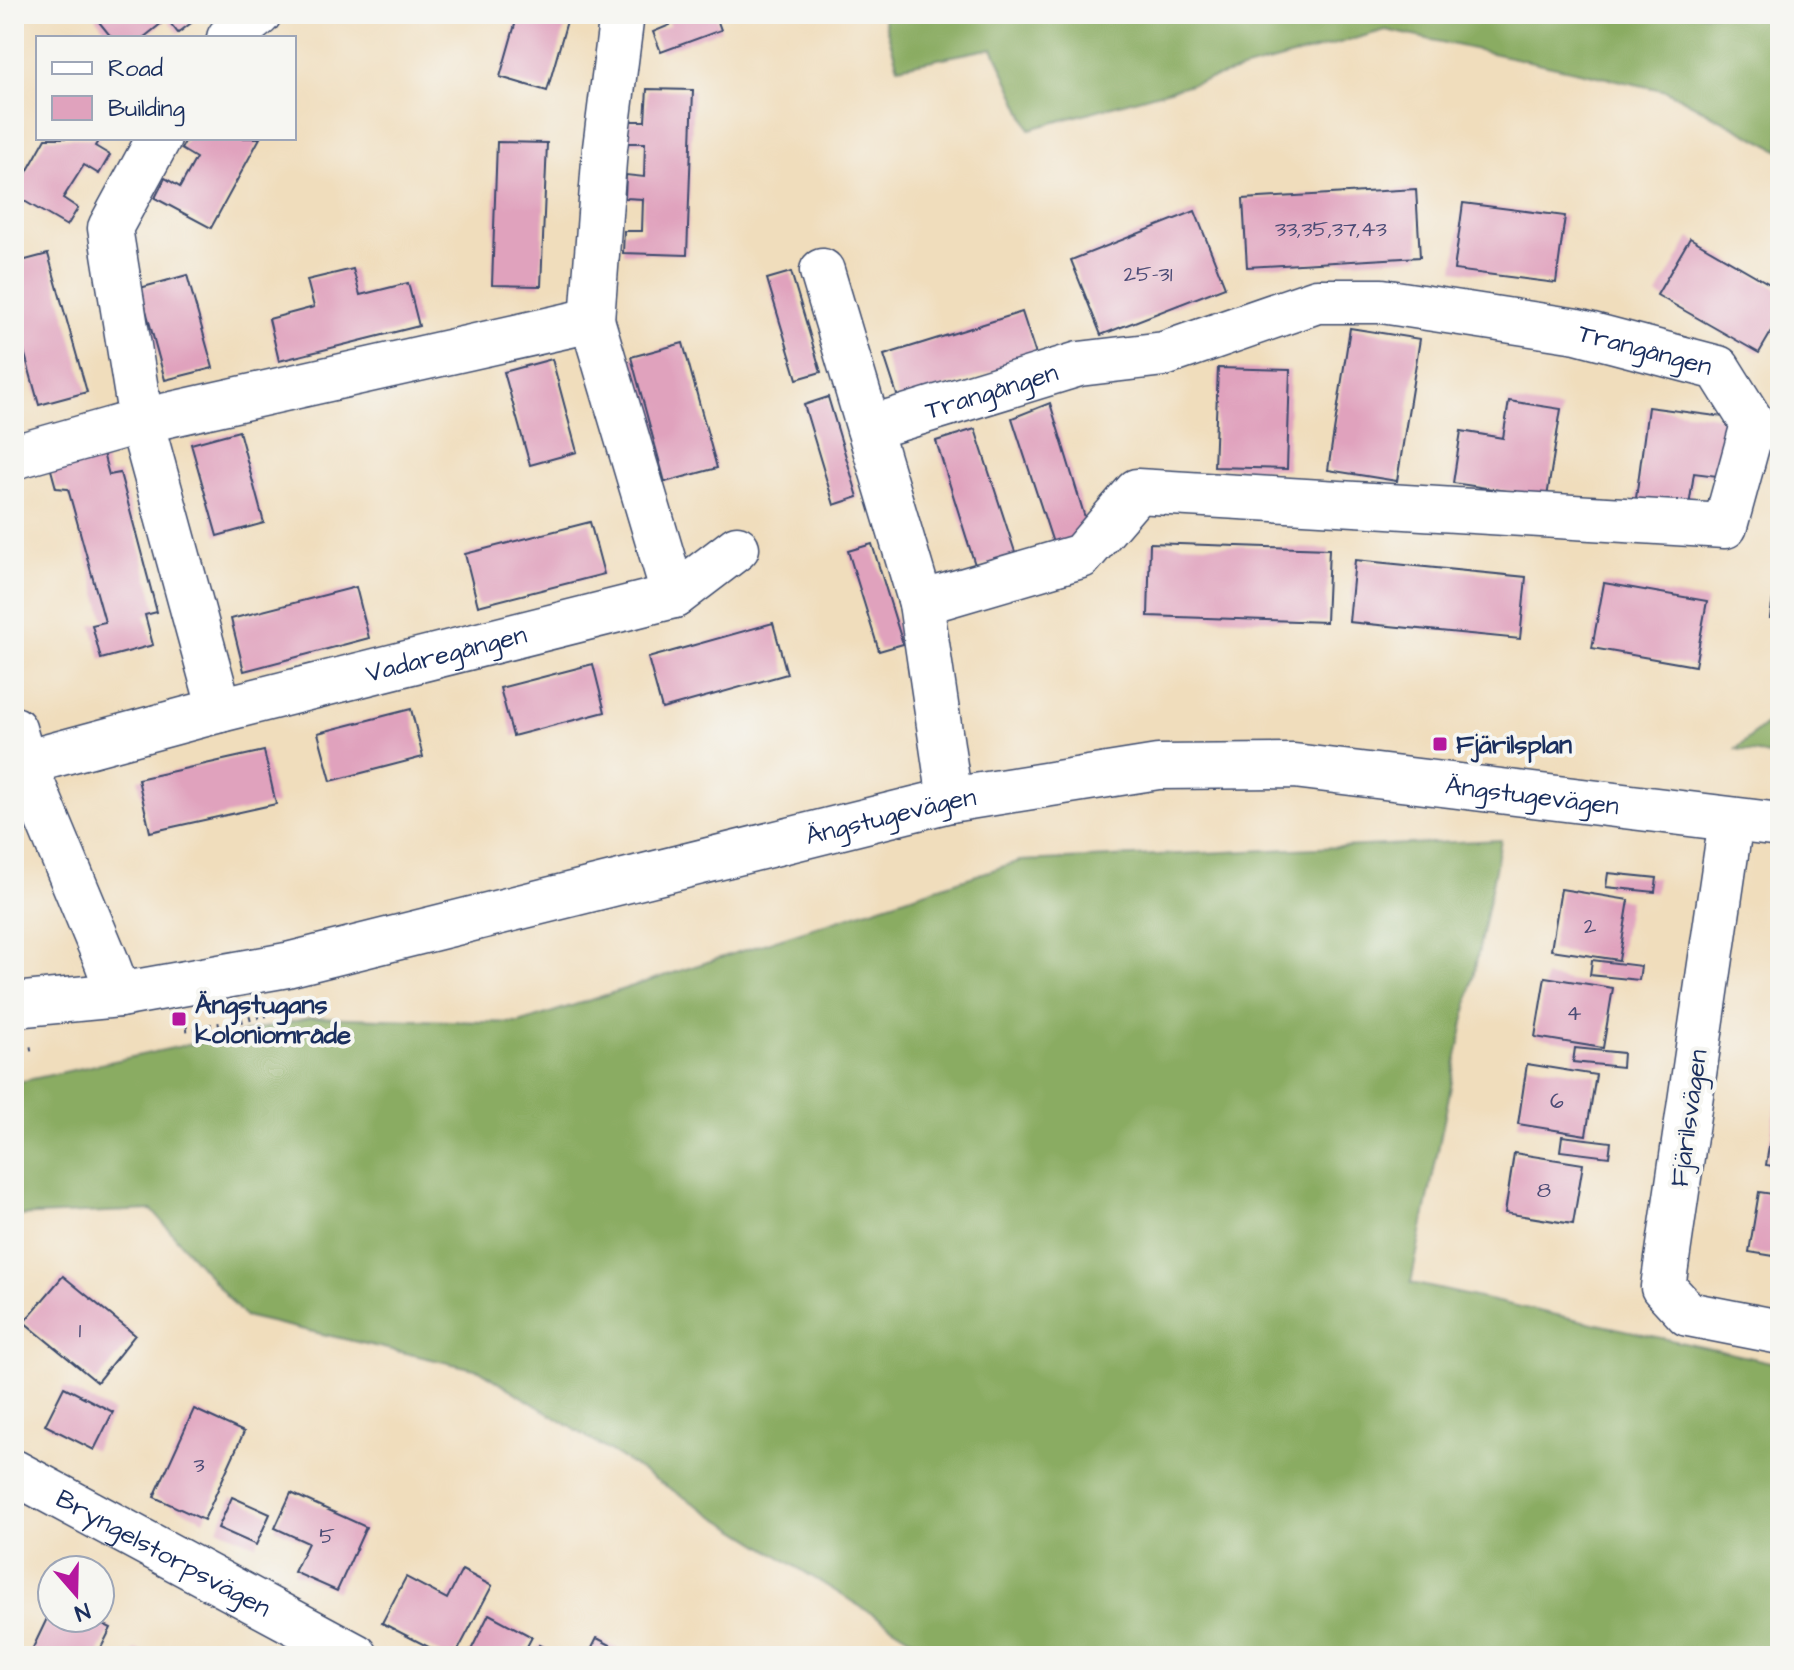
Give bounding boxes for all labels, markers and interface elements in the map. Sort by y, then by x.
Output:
legend [36,36,296,140]
text: Road [108,52,163,86]
text: Building [108,92,185,127]
house number: 33,35,37,43 [1275,214,1387,245]
house number: 25-31 [1123,259,1173,290]
street label: Trangången [1574,315,1716,385]
street label: Trangången [921,354,1062,429]
street label: Vadaregången [362,617,530,692]
place label: Fjärilsplan [1456,727,1572,763]
marker: Fjärilsplan [1431,735,1449,753]
street label: Ängstugevägen [1443,768,1621,824]
street label: Ängstugevägen [802,779,979,854]
house number: 2 [1584,911,1597,942]
place label: Ängstugans koloniområde [195,987,351,1053]
house number: 4 [1567,998,1582,1029]
marker: Ängstugans koloniområde [170,1010,188,1028]
street label: Fjärilsvägen [1662,1047,1718,1189]
house number: 6 [1550,1086,1564,1117]
house number: 8 [1537,1175,1551,1206]
house number: 1 [79,1315,82,1346]
house number: 3 [193,1450,205,1481]
street label: Bryngelstorpsvägen [49,1481,277,1626]
house number: 5 [319,1521,335,1552]
north arrow [36,1554,116,1634]
text: N [70,1594,94,1628]

